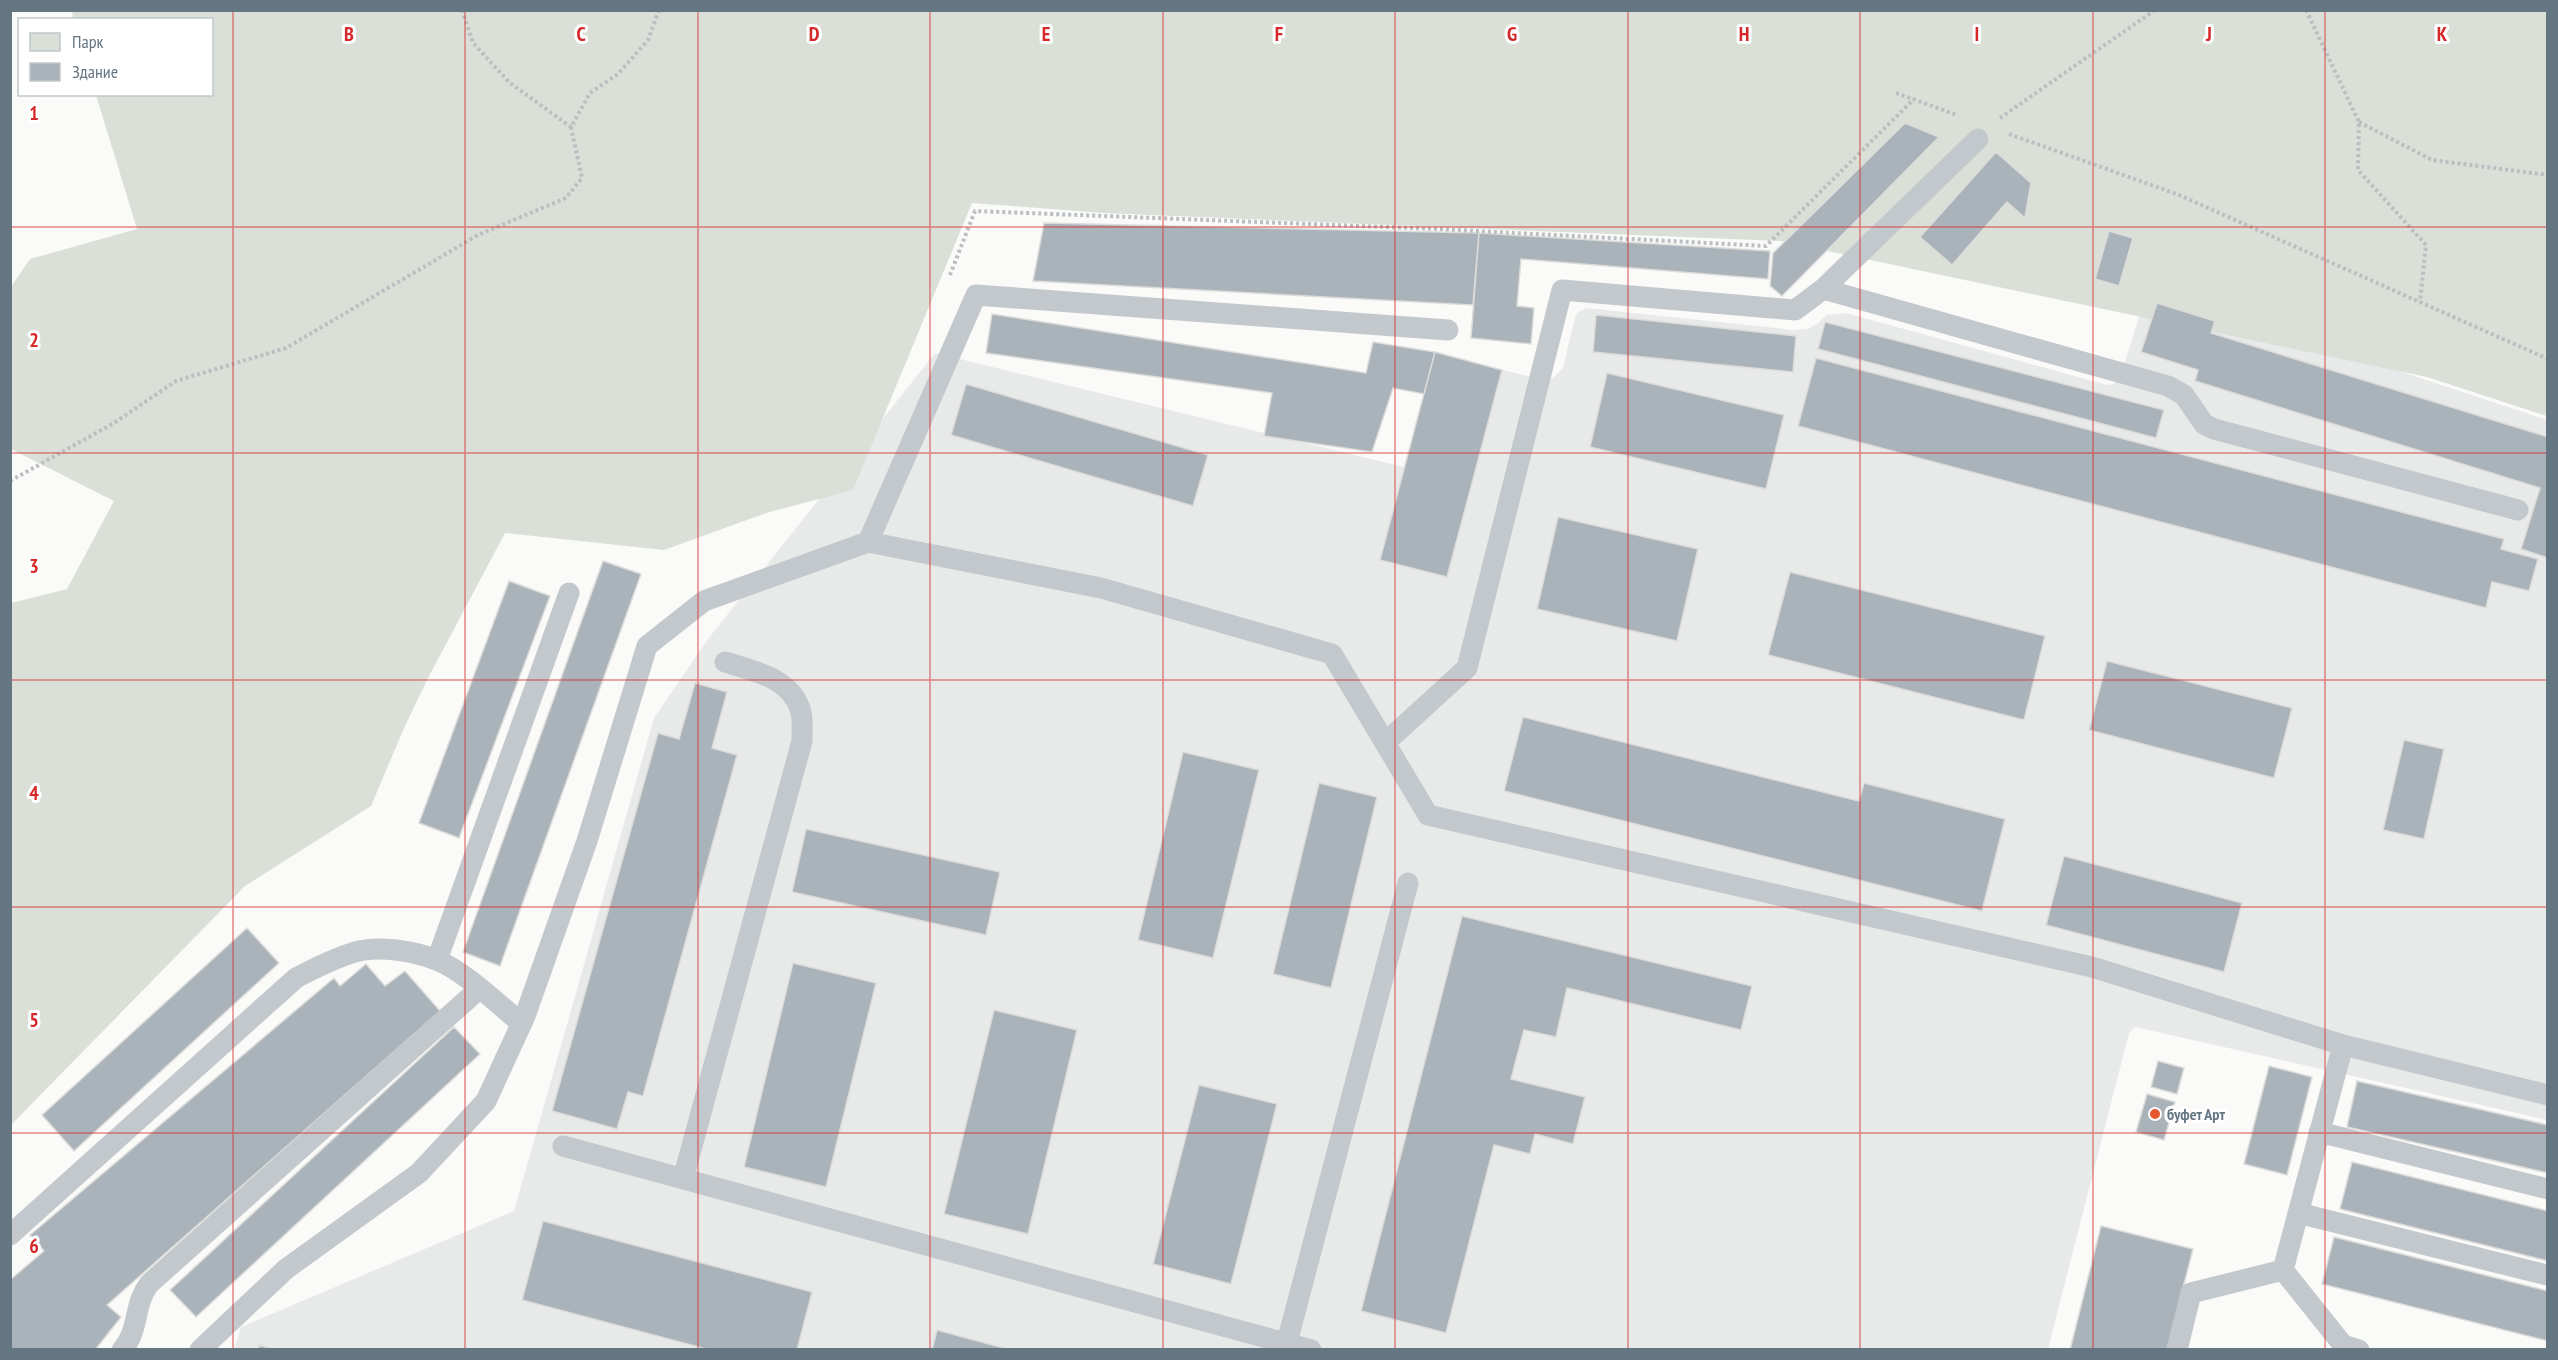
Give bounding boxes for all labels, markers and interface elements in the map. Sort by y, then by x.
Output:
legend [18,18,213,96]
text: B [344,21,354,47]
text: C [576,21,586,47]
text: D [809,21,820,47]
text: E [1042,21,1050,47]
text: F [1275,21,1283,47]
text: G [1507,21,1517,47]
text: H [1739,21,1749,47]
text: I [1975,21,1979,47]
text: J [2205,21,2212,47]
text: K [2437,21,2448,47]
text: Парк [72,30,103,53]
text: Здание [72,60,118,83]
text: 1 [29,100,39,126]
text: 2 [29,327,39,353]
text: 3 [29,553,39,579]
text: 4 [29,780,39,806]
text: 5 [29,1007,39,1033]
place label: буфет Арт [2167,1104,2225,1124]
marker: буфет Арт [2148,1107,2162,1121]
text: 6 [29,1233,39,1259]

